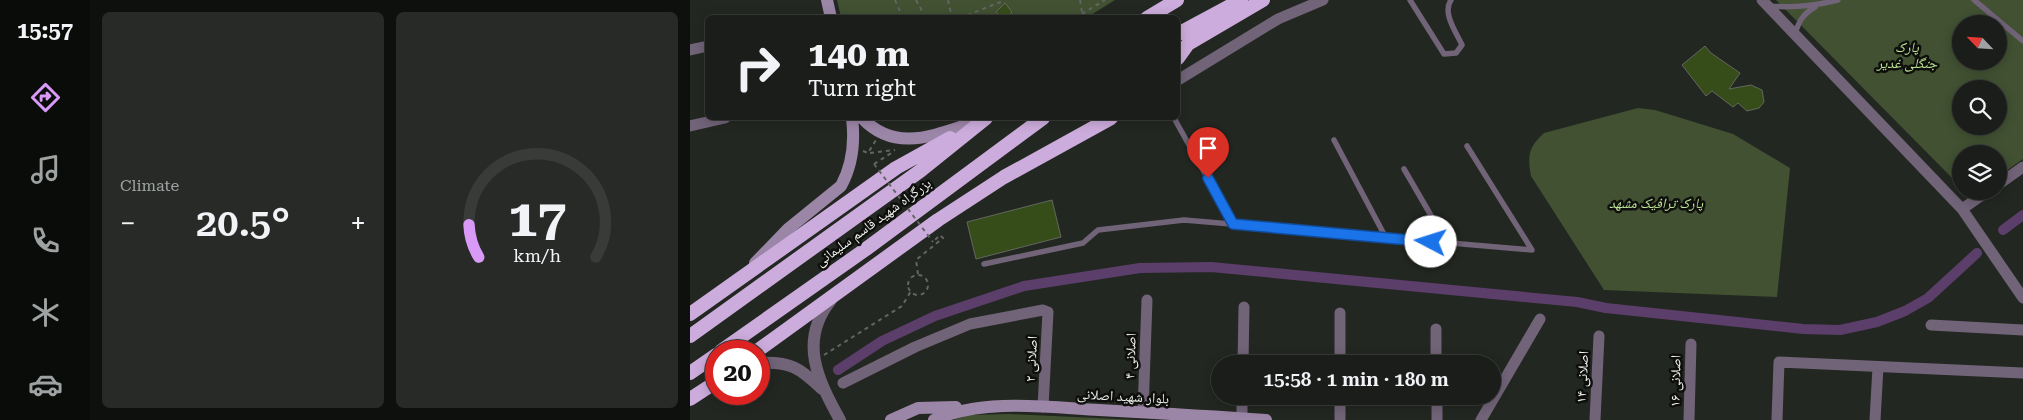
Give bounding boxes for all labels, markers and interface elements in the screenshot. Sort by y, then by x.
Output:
north arrow [1952,15,2008,70]
map controls [1952,15,2007,200]
text: 15:57 [17,18,73,43]
text: 140 m [808,34,909,75]
icon: right [725,35,790,100]
park label: پارک جنگلی غدیر [1876,39,1938,72]
text: Turn right [808,76,916,101]
icon: directions [28,80,63,115]
button: search [1952,80,2007,135]
pin [1187,127,1229,178]
icon: arrive [1194,134,1222,162]
button: layers [1952,145,2007,200]
icon: music [28,152,63,187]
street label: بزرگراه شهید قاسم سلیمانی [812,175,935,271]
text: Climate [120,176,179,195]
text: 17 [508,188,566,249]
park label: پارک ترافیک مشهد [1609,195,1703,212]
text: 20.5° [196,201,290,245]
text: − [120,207,136,240]
text: + [350,207,366,240]
position arrow [1404,215,1456,267]
icon: phone [28,223,63,258]
text: km/h [513,245,561,266]
icon: climate [28,295,63,330]
street label: اصلانی ۴ [1121,333,1140,379]
street label: اصلانی ۲ [1022,336,1041,383]
speed limit sign: 20 [705,340,770,405]
street label: اصلانی ۱۴ [1573,350,1592,404]
street label: اصلانی ۱۶ [1667,355,1684,407]
icon: car [28,367,63,402]
text: 15:58 · 1 min · 180 m [1263,368,1449,391]
street label: بلوار شهید اصلانی [1076,386,1170,407]

